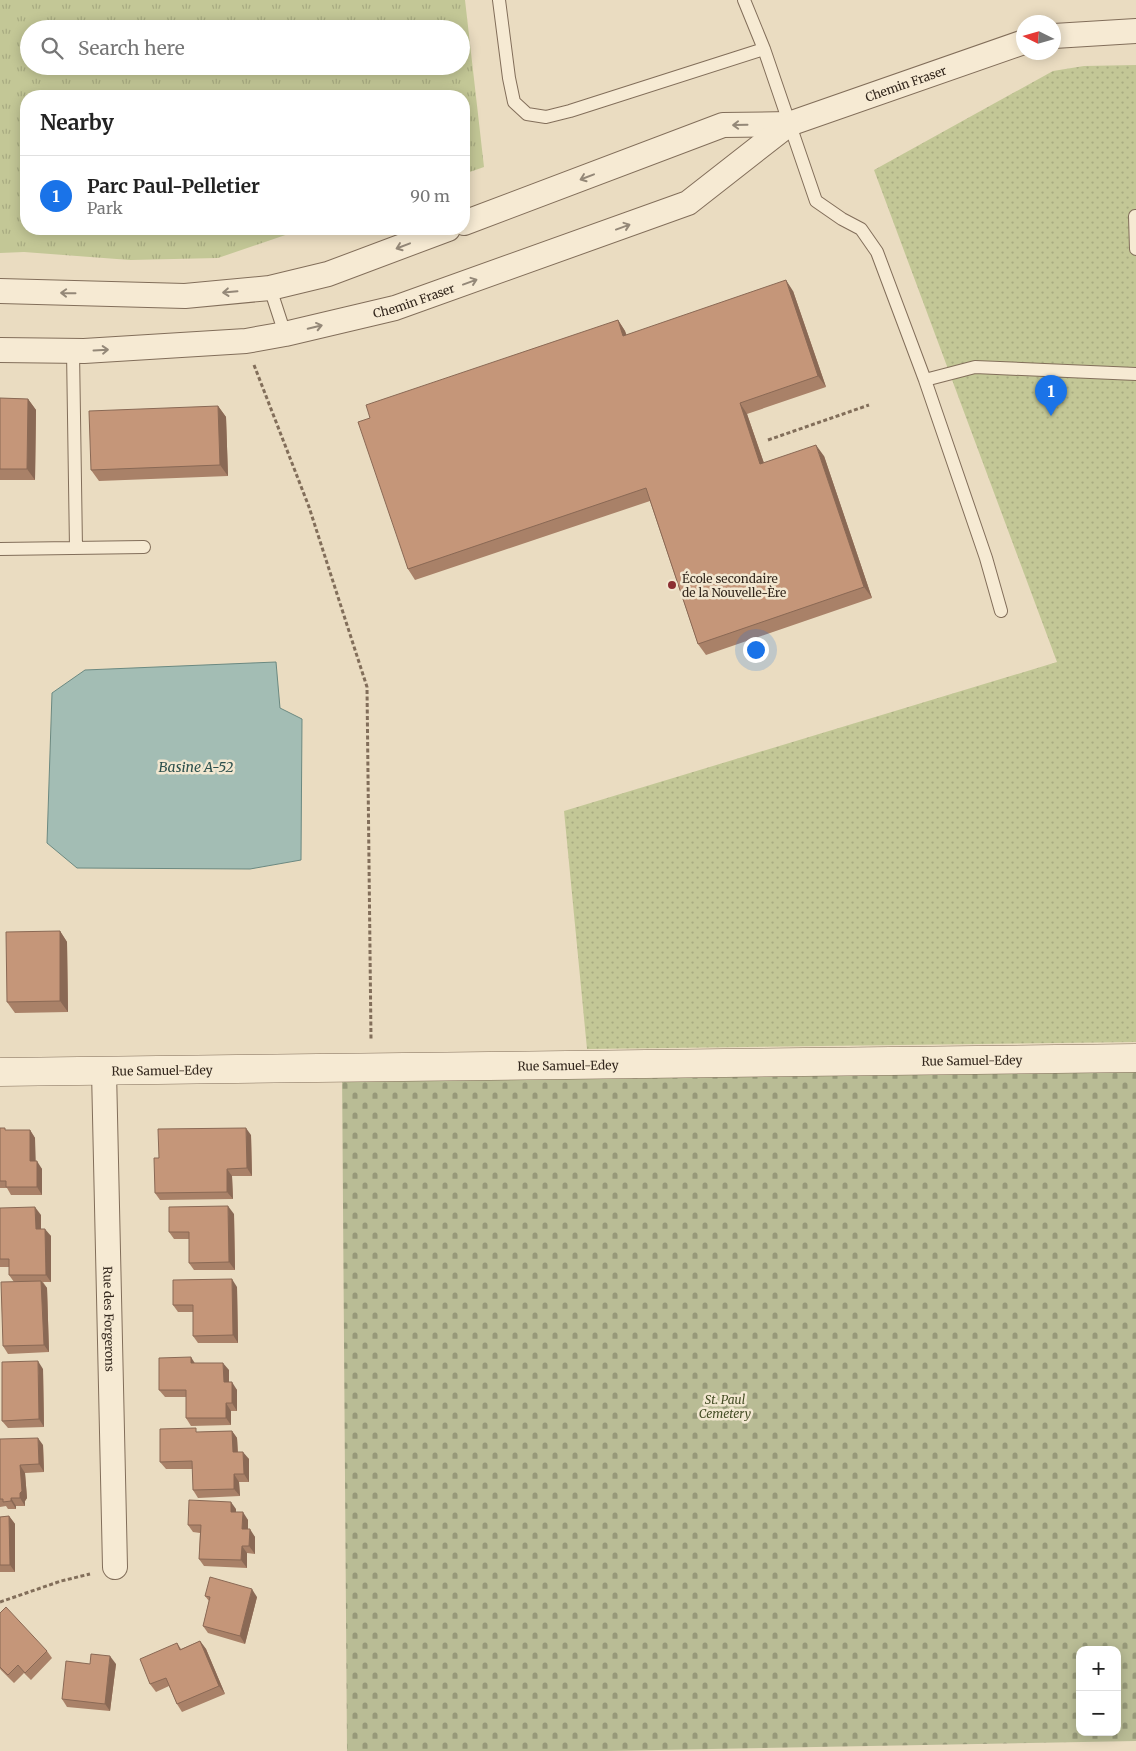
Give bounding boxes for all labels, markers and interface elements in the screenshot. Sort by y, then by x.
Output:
north arrow [1016,15,1061,60]
search box [20,20,470,75]
icon: search [38,34,66,62]
text: Search here [78,36,185,60]
street label: Chemin Fraser [863,62,949,104]
text: Nearby [40,109,114,136]
one-way arrow [732,120,748,130]
one-way arrow [579,173,595,182]
text: Parc Paul-Pelletier [87,174,260,198]
text: 1 [52,186,60,206]
text: 90 m [410,186,450,206]
text: Park [87,198,123,218]
one-way arrow [615,222,630,231]
one-way arrow [396,242,411,251]
one-way arrow [462,276,478,286]
street label: Chemin Fraser [371,280,457,320]
one-way arrow [222,287,238,296]
one-way arrow [60,288,76,298]
one-way arrow [306,322,322,331]
one-way arrow [93,345,109,354]
pin: 1 [1035,375,1067,416]
place label: École secondaire de la Nouvelle-Ère [682,571,786,600]
marker: École secondaire de la Nouvelle-Ère [666,579,678,591]
your location [743,637,769,663]
water label: Basine A-52 [158,758,234,776]
street label: Rue Samuel-Edey [921,1052,1023,1068]
street label: Rue Samuel-Edey [517,1057,619,1073]
street label: Rue Samuel-Edey [111,1062,213,1078]
street label: Rue des Forgerons [101,1266,118,1372]
park label: St. Paul Cemetery [699,1392,752,1421]
map controls [1076,1646,1121,1736]
button: + [1076,1646,1121,1691]
button: − [1076,1691,1121,1736]

